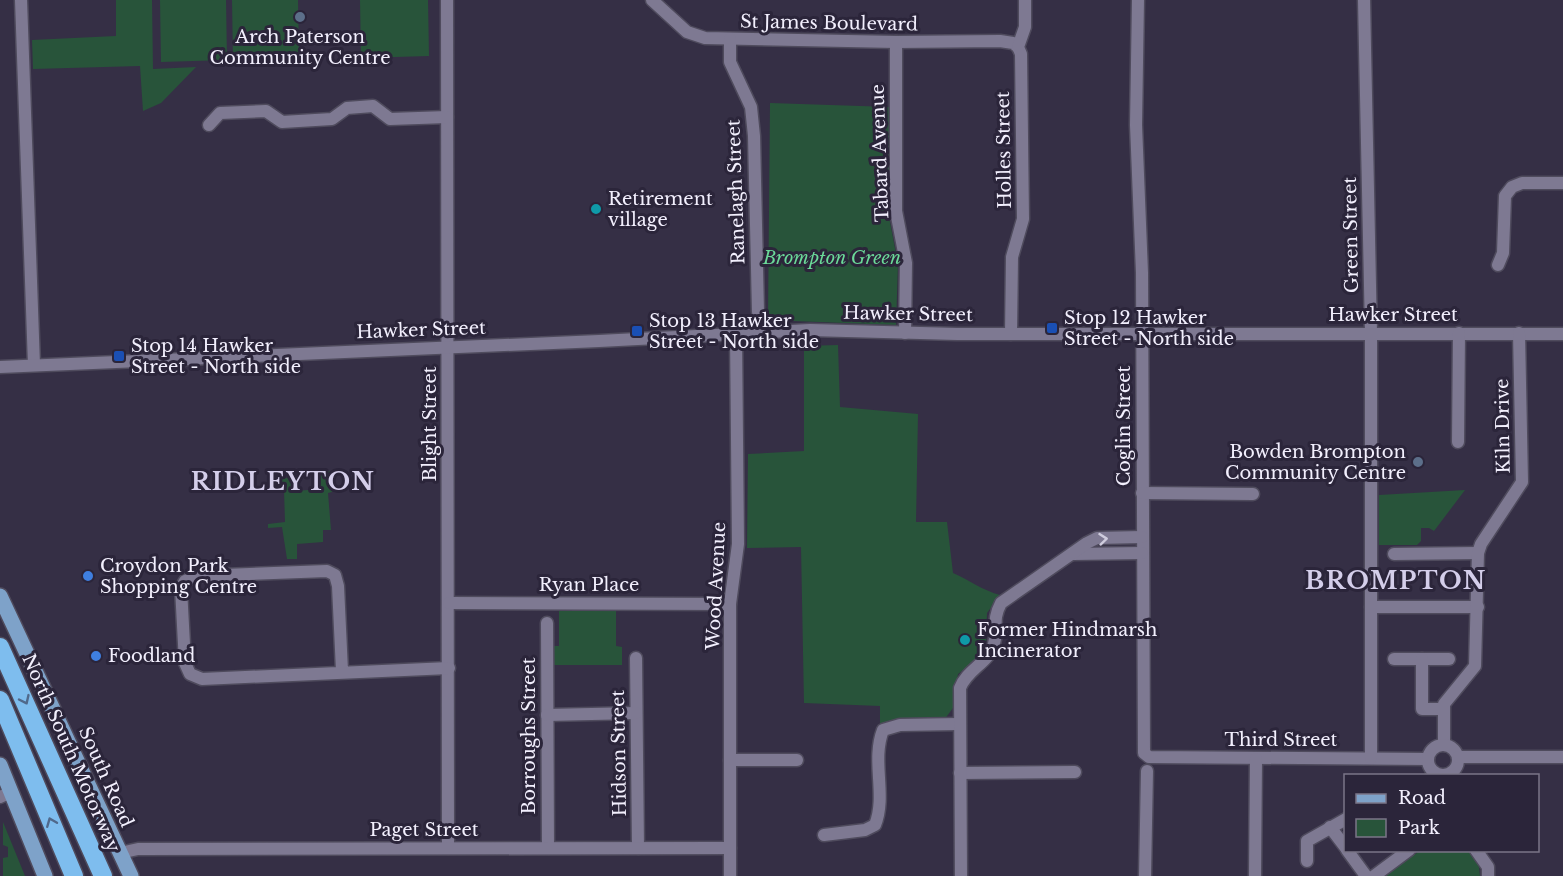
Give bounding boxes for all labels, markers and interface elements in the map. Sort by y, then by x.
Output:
marker: Arch Paterson Community Centre [293,10,307,24]
street label: St James Boulevard [740,10,918,36]
place label: Arch Paterson Community Centre [209,26,391,69]
street label: Tabard Avenue [867,84,893,222]
street label: Holles Street [992,91,1016,209]
street label: Ranelagh Street [722,119,750,265]
street label: Green Street [1339,176,1363,293]
place label: Retirement village [608,188,713,231]
marker: Retirement village [589,202,603,216]
park label: Brompton Green [762,247,901,269]
street label: Hawker Street [843,302,973,326]
street label: Hawker Street [1328,304,1458,326]
place label: Stop 12 Hawker Street - North side [1064,307,1234,350]
place label: Stop 13 Hawker Street - North side [649,310,819,353]
street label: Hawker Street [356,317,486,343]
marker: Stop 12 Hawker Street - North side [1045,321,1059,335]
marker: Stop 13 Hawker Street - North side [630,324,644,338]
place label: Stop 14 Hawker Street - North side [131,335,301,378]
marker: Stop 14 Hawker Street - North side [112,349,126,363]
street label: Coglin Street [1113,365,1135,486]
street label: Blight Street [419,366,441,482]
street label: Kiln Drive [1491,378,1515,474]
place label: Bowden Brompton Community Centre [1225,441,1406,484]
marker: Bowden Brompton Community Centre [1411,455,1425,469]
district label: RIDLEYTON [191,467,375,496]
street label: Wood Avenue [702,521,730,652]
one-way arrow [1098,533,1108,546]
place label: Croydon Park Shopping Centre [100,555,257,598]
district label: BROMPTON [1305,566,1487,595]
marker: Croydon Park Shopping Centre [81,569,95,583]
street label: Ryan Place [539,574,639,596]
place label: Former Hindmarsh Incinerator [977,619,1157,662]
marker: Former Hindmarsh Incinerator [958,633,972,647]
place label: Foodland [108,645,195,667]
marker: Foodland [89,649,103,663]
street label: North South Motorway [17,651,125,856]
street label: Borroughs Street [518,657,540,815]
street label: Hidson Street [607,689,631,816]
one-way arrow [17,694,29,705]
street label: South Road [74,723,138,831]
street label: Third Street [1225,729,1338,751]
legend [1344,774,1539,852]
text: Road [1398,787,1446,809]
one-way arrow [46,817,58,828]
text: Park [1398,817,1440,839]
street label: Paget Street [369,819,479,841]

